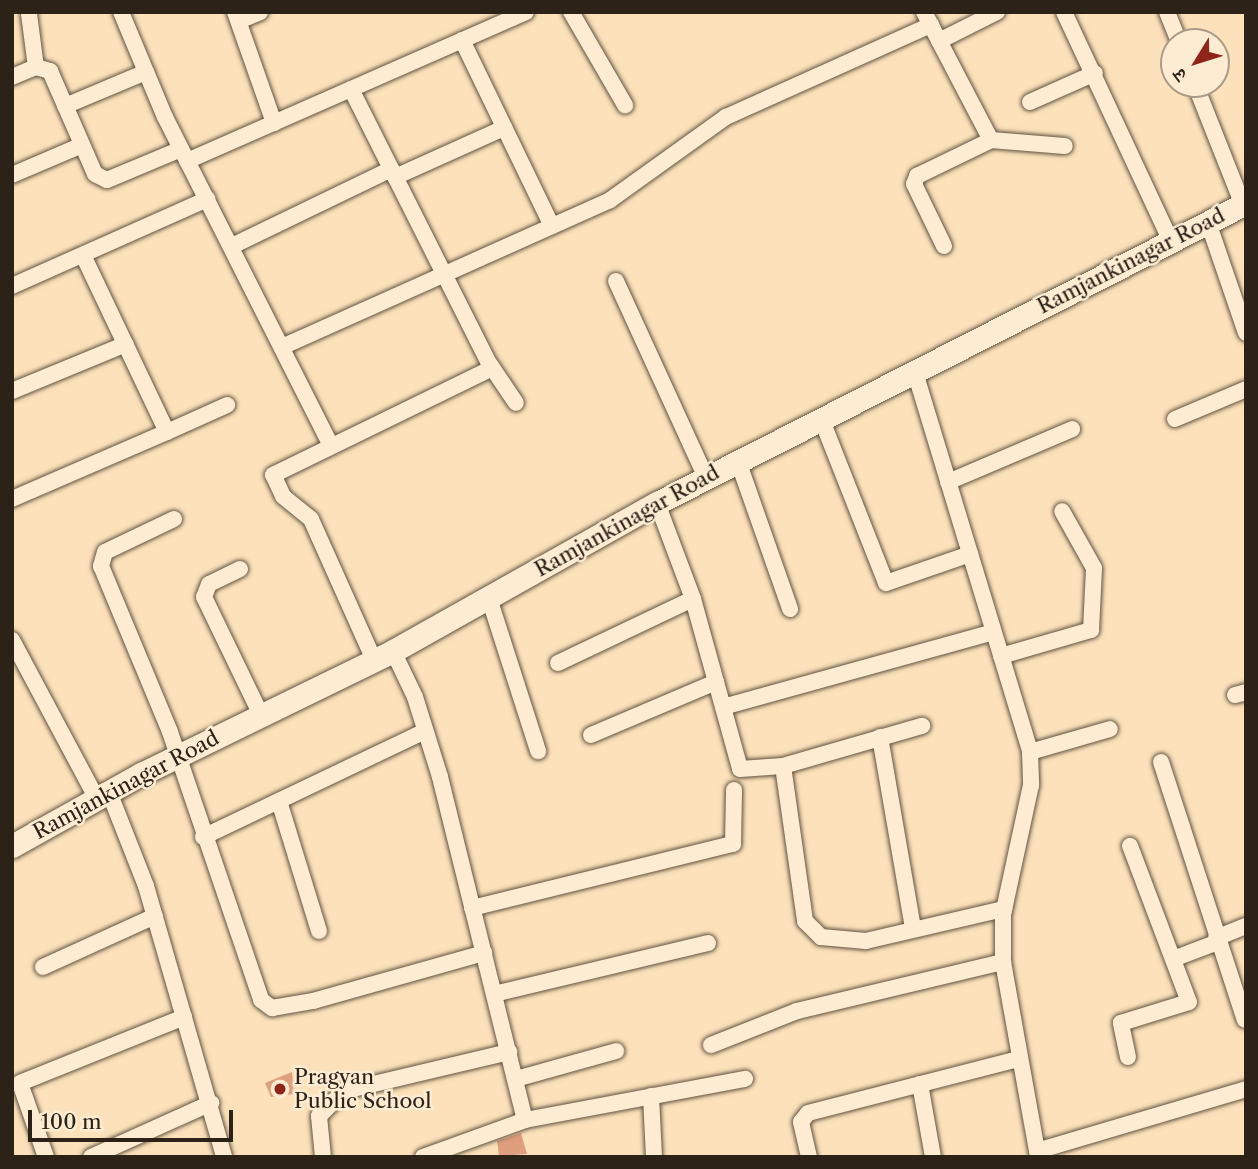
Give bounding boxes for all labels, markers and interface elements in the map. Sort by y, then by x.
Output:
north arrow [1160,28,1230,98]
text: उ [1168,64,1192,86]
street label: Ramjankinagar Road [1033,203,1229,319]
street label: Ramjankinagar Road [530,460,724,582]
street label: Ramjankinagar Road [29,725,223,845]
place label: Pragyan Public School [294,1064,431,1114]
marker: Pragyan Public School [272,1081,288,1097]
scale bar [32,1096,236,1140]
text: 100 m [41,1109,102,1134]

